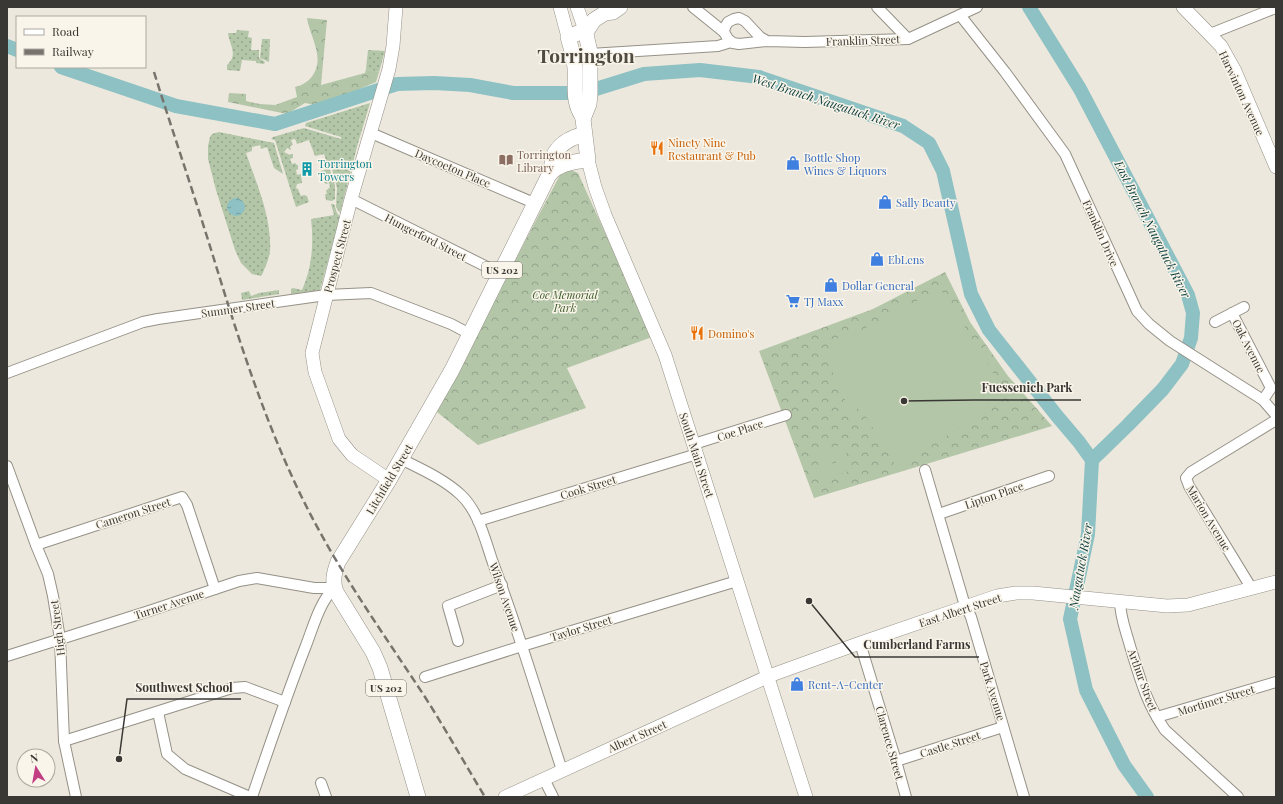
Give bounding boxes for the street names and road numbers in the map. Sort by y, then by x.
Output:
street label: Franklin Street [826,31,900,49]
street label: Harwinton Avenue [1216,48,1268,138]
street label: Daycoeton Place [413,145,494,191]
street label: Franklin Drive [1080,197,1123,269]
street label: Hungerford Street [382,210,470,264]
street label: Prospect Street [320,218,354,294]
road number: US 202 [482,262,522,278]
street label: Summer Street [200,295,276,321]
street label: Oak Avenue [1229,317,1269,376]
street label: South Main Street [676,411,718,500]
street label: Coe Place [715,415,765,445]
street label: Litchfield Street [362,441,416,517]
street label: Cook Street [558,471,618,503]
street label: Lipton Place [963,478,1026,512]
street label: Marion Avenue [1183,482,1235,554]
street label: Cameron Street [94,494,172,532]
street label: Wilson Avenue [486,559,524,634]
street label: Turner Avenue [132,585,206,622]
street label: East Albert Street [917,590,1003,630]
street label: High Street [46,599,68,657]
street label: Taylor Street [549,612,614,644]
street label: Arthur Street [1124,646,1161,713]
street label: Park Avenue [977,660,1009,723]
road number: US 202 [366,680,406,696]
street label: Mortimer Street [1176,681,1256,719]
street label: Clarence Street [872,704,908,782]
street label: Albert Street [604,716,669,756]
street label: Castle Street [918,727,982,761]

